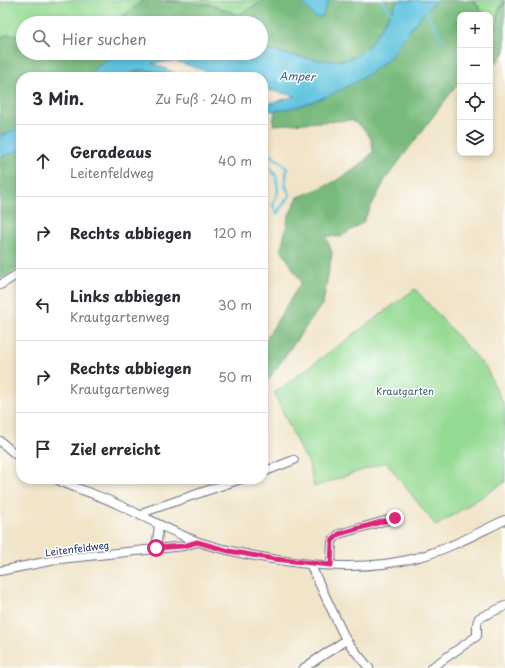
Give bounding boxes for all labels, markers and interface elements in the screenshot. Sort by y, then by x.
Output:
map controls [457,12,493,156]
button: + [457,12,493,48]
search box [16,16,268,60]
icon: search [30,27,52,49]
text: Hier suchen [62,27,147,50]
button: − [457,48,493,84]
water label: Amper [279,67,317,85]
button: locate [457,84,493,120]
text: 3 Min. [32,85,84,111]
text: Zu Fuß · 240 m [155,89,252,108]
button: layers [457,120,493,156]
text: Geradeaus [70,140,152,163]
icon: ahead [32,150,54,172]
text: 40 m [218,151,252,170]
text: Leitenfeldweg [70,163,154,182]
text: Rechts abbiegen [70,221,191,244]
icon: right [32,222,54,244]
text: 120 m [213,223,252,242]
text: Links abbiegen [70,284,181,307]
icon: left [32,294,54,316]
text: 30 m [218,295,252,314]
text: Krautgartenweg [70,307,170,326]
text: Rechts abbiegen [70,356,191,379]
icon: right [32,366,54,388]
text: 50 m [218,367,252,386]
text: Krautgartenweg [70,379,170,398]
park label: Krautgarten [376,383,434,398]
text: Ziel erreicht [70,437,161,460]
icon: arrive [32,438,54,460]
route end [386,509,404,527]
street label: Leitenfeldweg [44,537,110,559]
route start [147,539,165,557]

